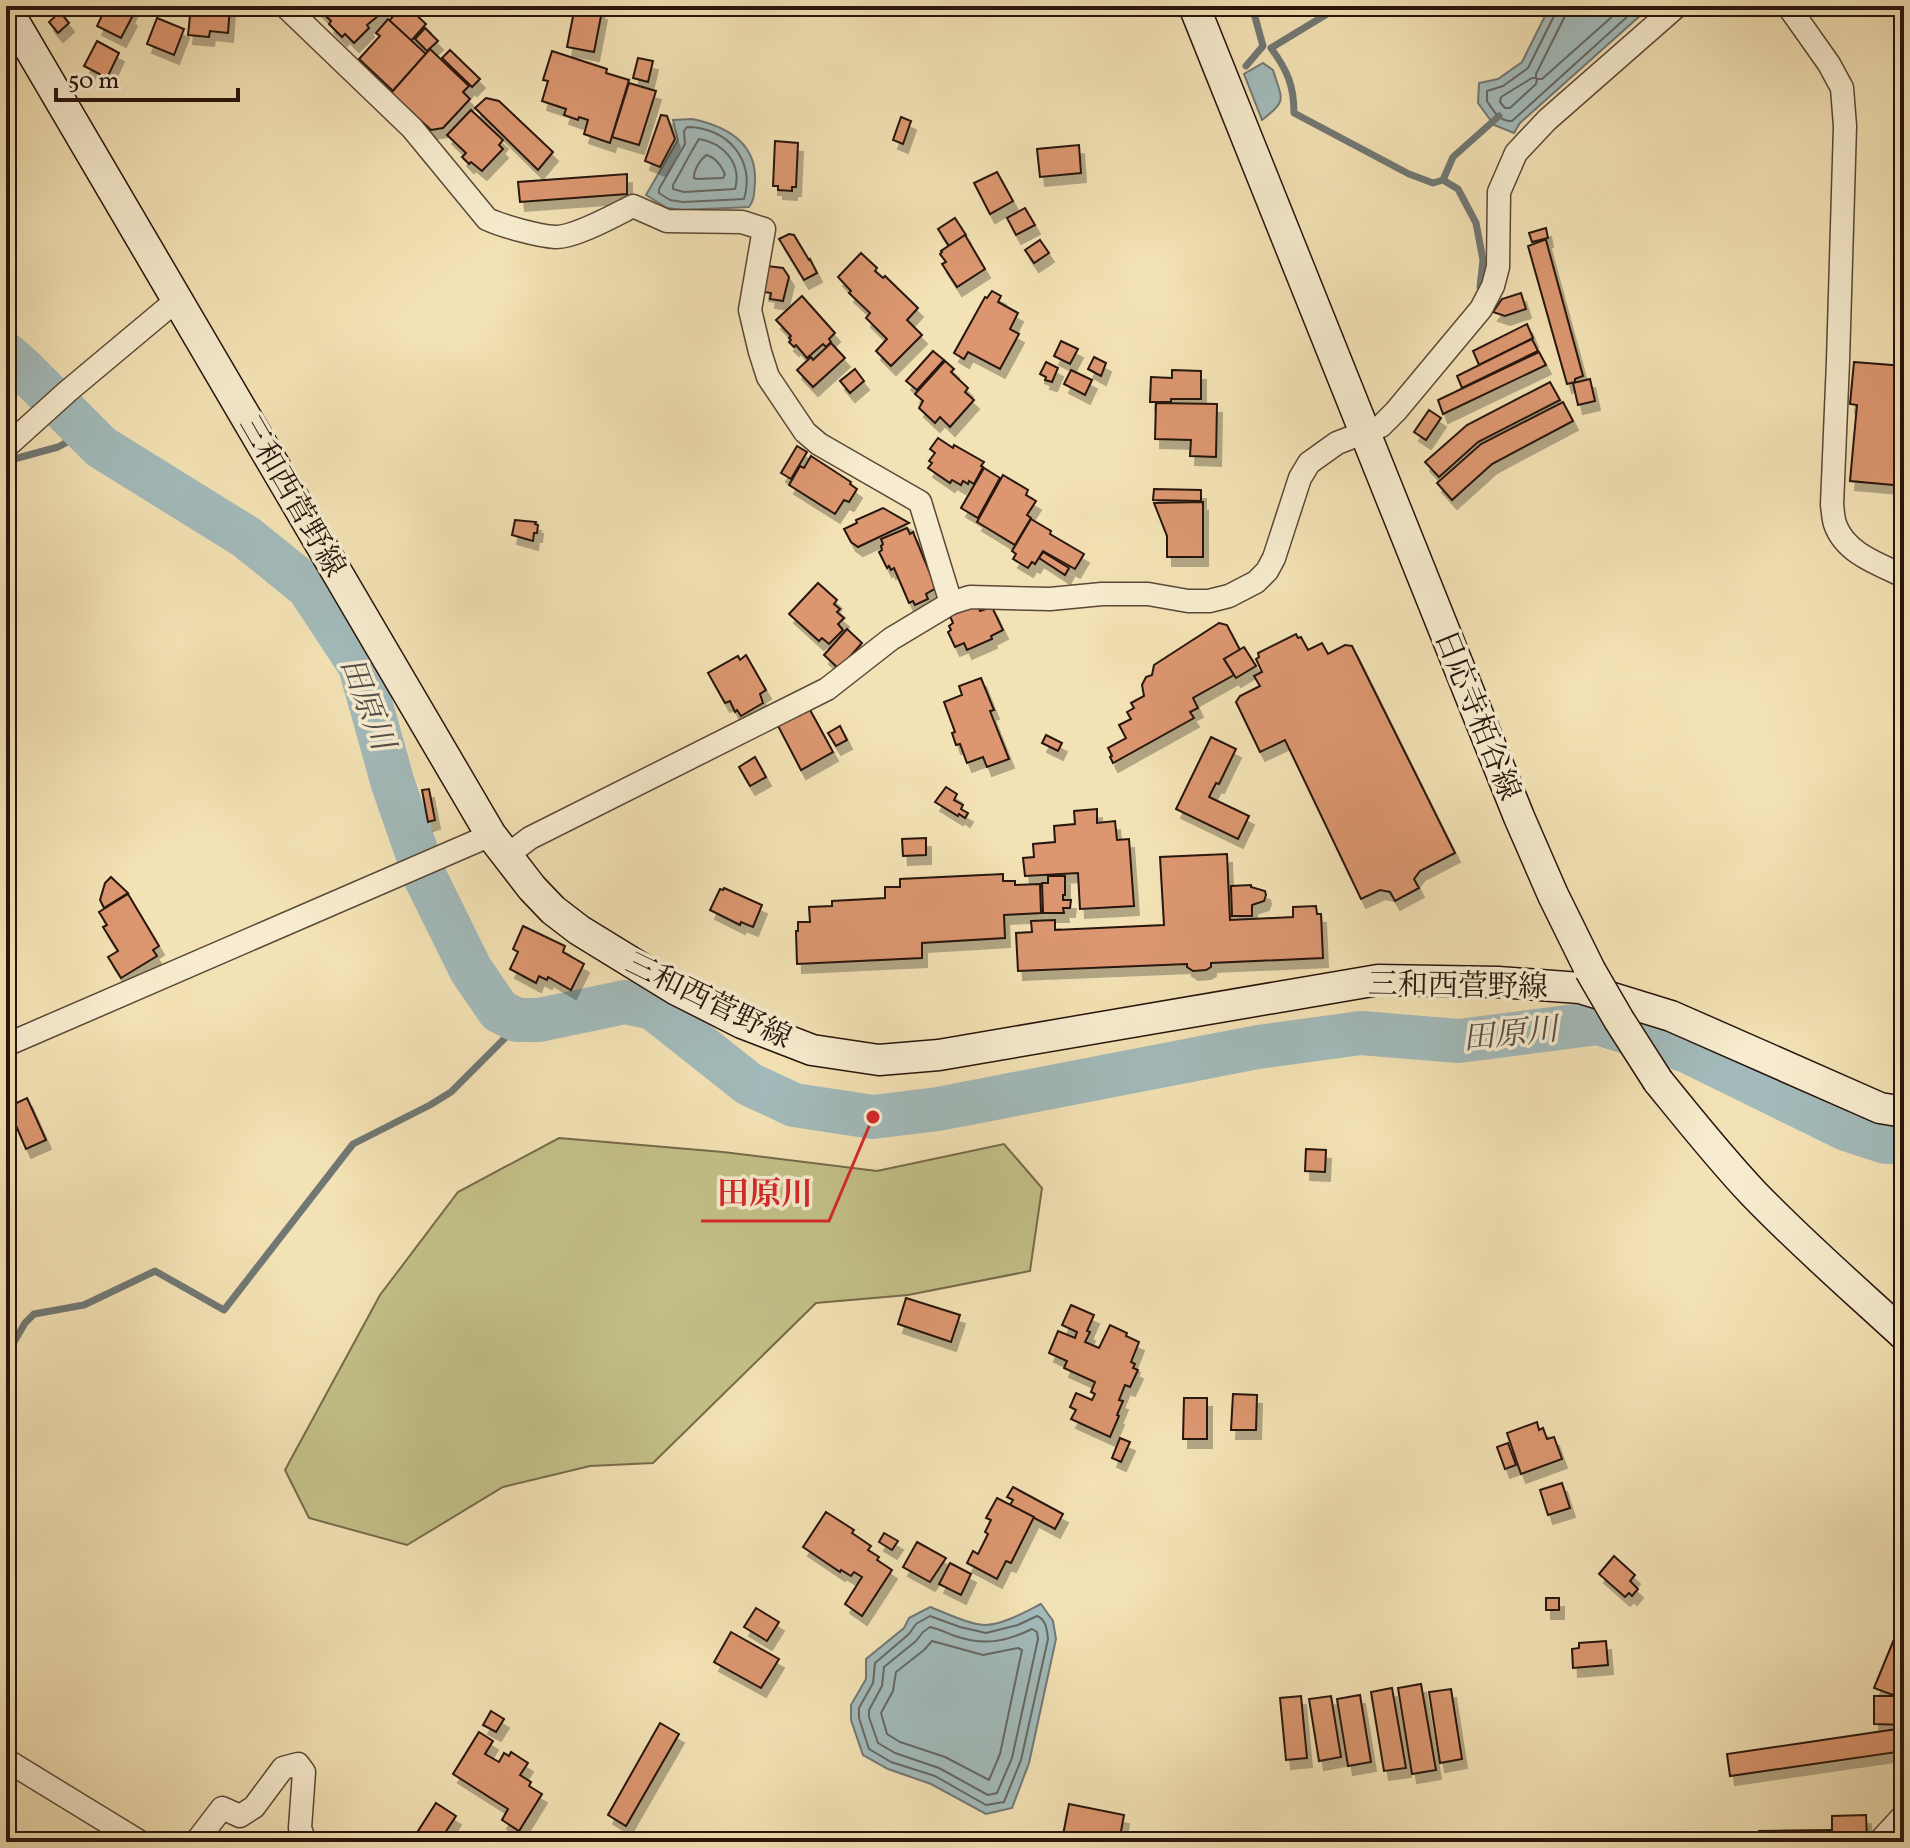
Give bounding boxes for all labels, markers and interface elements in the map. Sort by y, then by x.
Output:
scale bar [56,52,238,102]
text: 50 m [68,65,120,99]
street label: 三和西菅野線 [228,409,354,585]
street label: 日応寺栢谷線 [1423,624,1529,807]
water label: 田原川 [327,651,404,760]
street label: 三和西菅野線 [618,943,798,1060]
street label: 三和西菅野線 [1368,964,1548,1010]
water label: 田原川 [1460,1009,1563,1063]
callout: 田原川 [701,1165,829,1221]
text: 田原川 [717,1174,813,1218]

